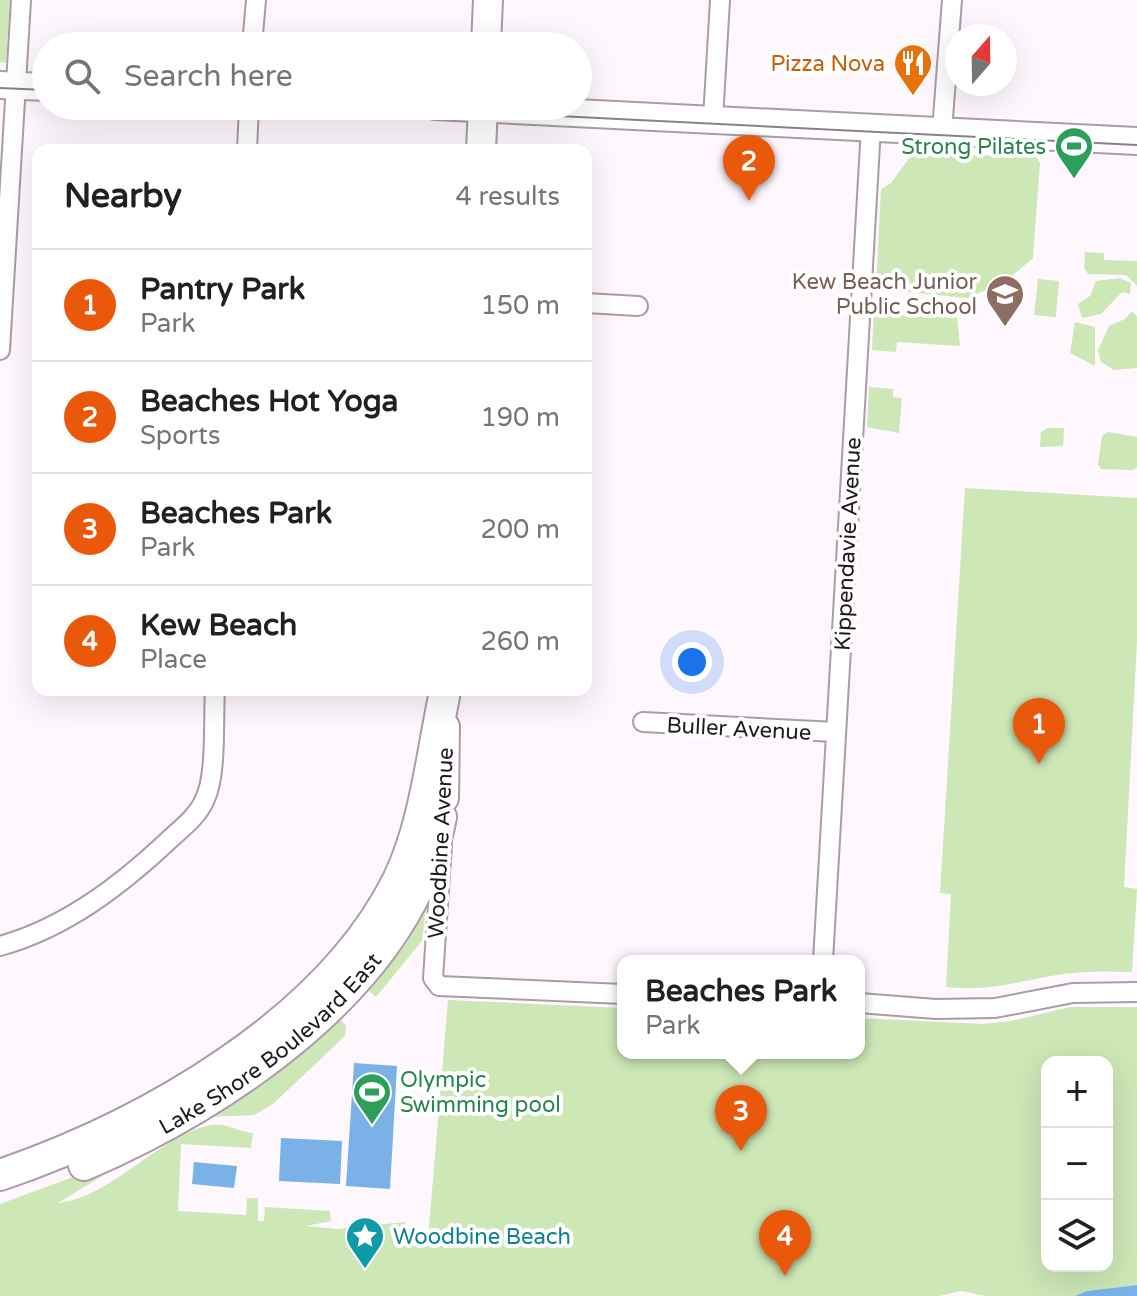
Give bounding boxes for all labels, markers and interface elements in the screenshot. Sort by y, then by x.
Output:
north arrow [945,24,1017,96]
search box [32,32,592,120]
restaurant icon: Pizza Nova [892,42,934,97]
place label: Pizza Nova [770,51,885,77]
icon: search [60,54,104,98]
text: Search here [124,58,293,95]
sports icon: Strong Pilates [1053,125,1095,180]
place label: Strong Pilates [901,134,1046,160]
pin: 2 [723,135,775,201]
text: Nearby [64,176,182,217]
text: 4 results [455,181,560,212]
place label: Kew Beach Junior Public School [792,269,978,320]
text: Pantry Park [140,271,305,308]
school or university icon: Kew Beach Junior Public School [984,273,1026,328]
text: 1 [82,290,98,321]
text: 150 m [480,290,560,321]
text: Park [140,308,196,339]
text: Beaches Hot Yoga [140,383,398,420]
text: 2 [82,402,98,433]
text: 190 m [480,402,560,433]
text: Sports [140,420,220,451]
street label: Kippendavie Avenue [829,437,867,652]
text: Beaches Park [140,495,332,532]
text: 3 [82,514,98,545]
text: 200 m [480,514,560,545]
text: Park [140,532,196,563]
text: Kew Beach [140,607,297,644]
text: 4 [82,626,98,657]
text: 260 m [480,626,560,657]
your location [672,642,712,682]
text: Place [140,644,207,675]
pin: 1 [1013,698,1065,764]
street label: Buller Avenue [666,712,812,746]
street label: Woodbine Avenue [423,747,459,939]
street label: Lake Shore Boulevard East [155,948,387,1140]
popup [617,955,865,1059]
text: Beaches Park [645,973,837,1010]
text: Park [645,1010,701,1041]
map controls [1041,1056,1113,1272]
button: + [1041,1056,1113,1128]
place label: Olympic Swimming pool [400,1067,561,1118]
sports icon: Olympic Swimming pool [351,1071,393,1126]
pin: 3 [715,1085,767,1151]
button: − [1041,1128,1113,1200]
button: layers [1041,1200,1113,1272]
pin: 4 [759,1210,811,1276]
place icon: Woodbine Beach [344,1215,386,1270]
place label: Woodbine Beach [393,1224,571,1250]

